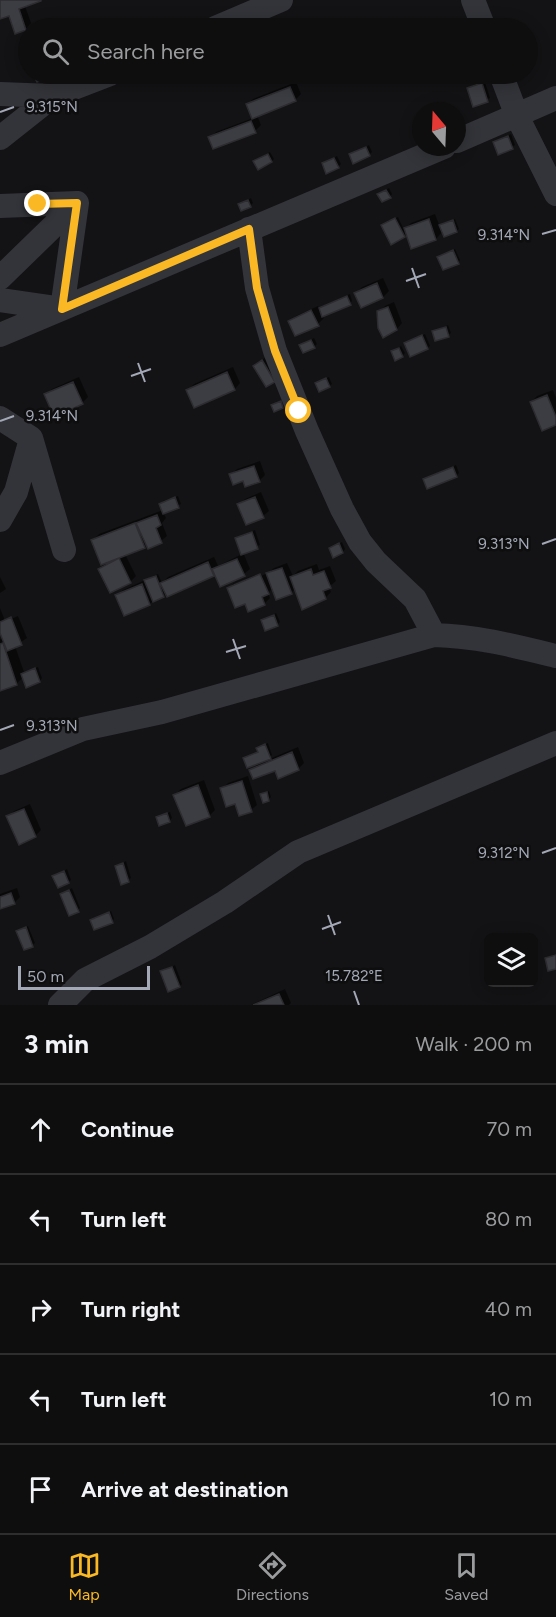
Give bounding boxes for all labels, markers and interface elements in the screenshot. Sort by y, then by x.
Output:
search box [18,18,538,84]
icon: search [39,35,72,68]
text: Search here [87,38,205,65]
text: 9.315°N [26,98,78,116]
north arrow [412,102,466,156]
route end [24,190,50,216]
text: 9.314°N [478,226,530,244]
route start [285,397,311,423]
text: 9.314°N [26,407,78,425]
text: 9.313°N [478,535,530,553]
text: 9.313°N [26,717,78,735]
text: 9.312°N [478,844,530,862]
map controls [484,933,538,987]
button: layers [484,933,538,987]
scale bar [18,963,150,990]
text: 50 m [27,967,64,986]
text: 15.782°E [325,967,383,985]
text: 3 min [24,1028,89,1060]
text: Walk · 200 m [416,1032,532,1056]
icon: ahead [24,1113,57,1146]
text: Continue [81,1116,174,1143]
text: 70 m [486,1117,532,1141]
icon: left [24,1203,57,1236]
text: Turn left [81,1206,167,1233]
text: 80 m [485,1207,532,1231]
icon: right [24,1293,57,1326]
text: Turn right [81,1296,180,1323]
text: 40 m [485,1297,532,1321]
icon: left [24,1383,57,1416]
text: Turn left [81,1386,167,1413]
text: 10 m [489,1387,532,1411]
icon: arrive [24,1473,57,1506]
text: Arrive at destination [81,1476,289,1503]
tab: Map [68,1549,101,1604]
tab: Directions [236,1549,309,1604]
tab: Saved [444,1549,488,1604]

